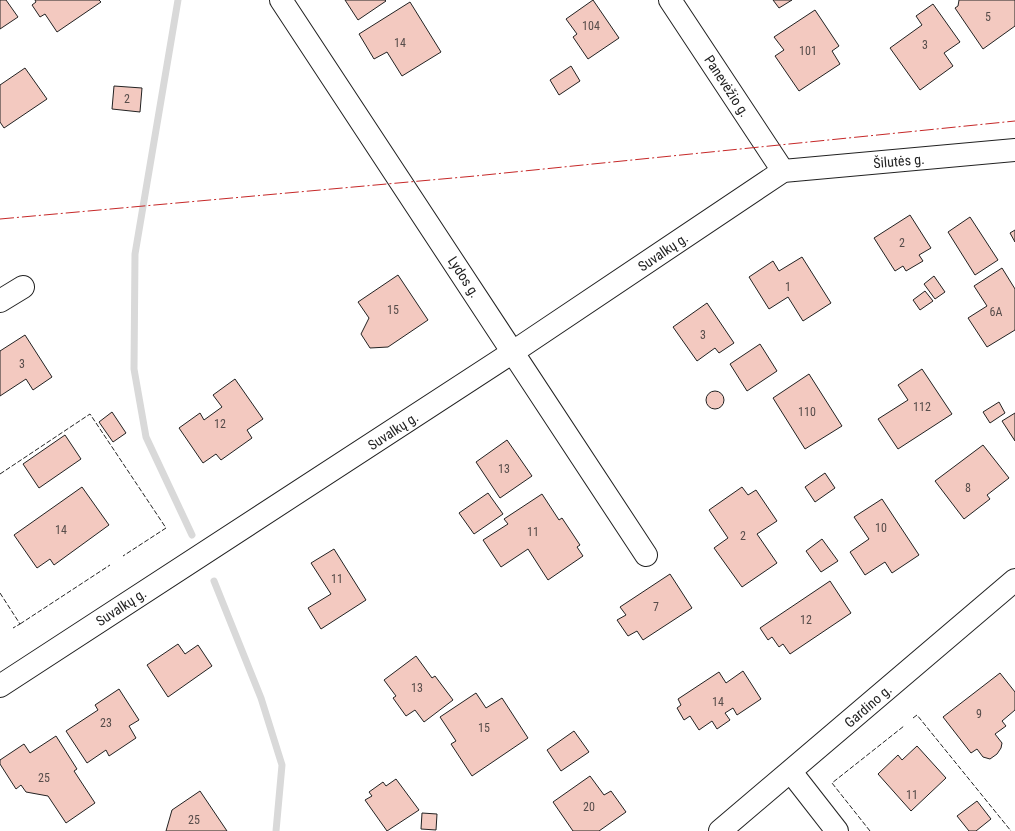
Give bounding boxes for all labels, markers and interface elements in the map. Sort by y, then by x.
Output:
house number: 5 [985,10,991,24]
house number: 104 [582,19,600,33]
house number: 14 [394,36,406,50]
house number: 3 [922,38,928,52]
house number: 101 [799,44,817,58]
street label: Panevėžio g. [701,52,753,120]
house number: 2 [124,92,130,106]
street label: Šilutės g. [873,150,925,171]
street label: Suvalkų g. [635,230,691,274]
house number: 2 [899,236,905,250]
street label: Lydos g. [445,253,483,301]
house number: 1 [785,280,791,294]
house number: 15 [387,303,399,317]
house number: 6A [990,305,1003,319]
house number: 3 [700,328,706,342]
house number: 3 [19,357,25,371]
house number: 112 [913,400,931,414]
house number: 110 [798,405,816,419]
street label: Suvalkų g. [365,409,421,453]
house number: 12 [214,417,226,431]
house number: 13 [498,462,510,476]
house number: 8 [965,481,971,495]
house number: 10 [875,521,887,535]
house number: 14 [55,523,67,537]
house number: 11 [527,525,539,539]
house number: 2 [740,529,746,543]
house number: 11 [331,572,343,586]
street label: Suvalkų g. [93,585,149,629]
house number: 7 [653,600,659,614]
house number: 12 [800,613,812,627]
house number: 13 [411,681,423,695]
street label: Gardino g. [841,681,895,731]
house number: 14 [712,695,724,709]
house number: 9 [976,707,982,721]
house number: 23 [100,716,112,730]
house number: 15 [478,721,490,735]
house number: 25 [38,771,50,785]
house number: 11 [906,788,918,802]
house number: 20 [583,800,595,814]
house number: 25 [188,813,200,827]

